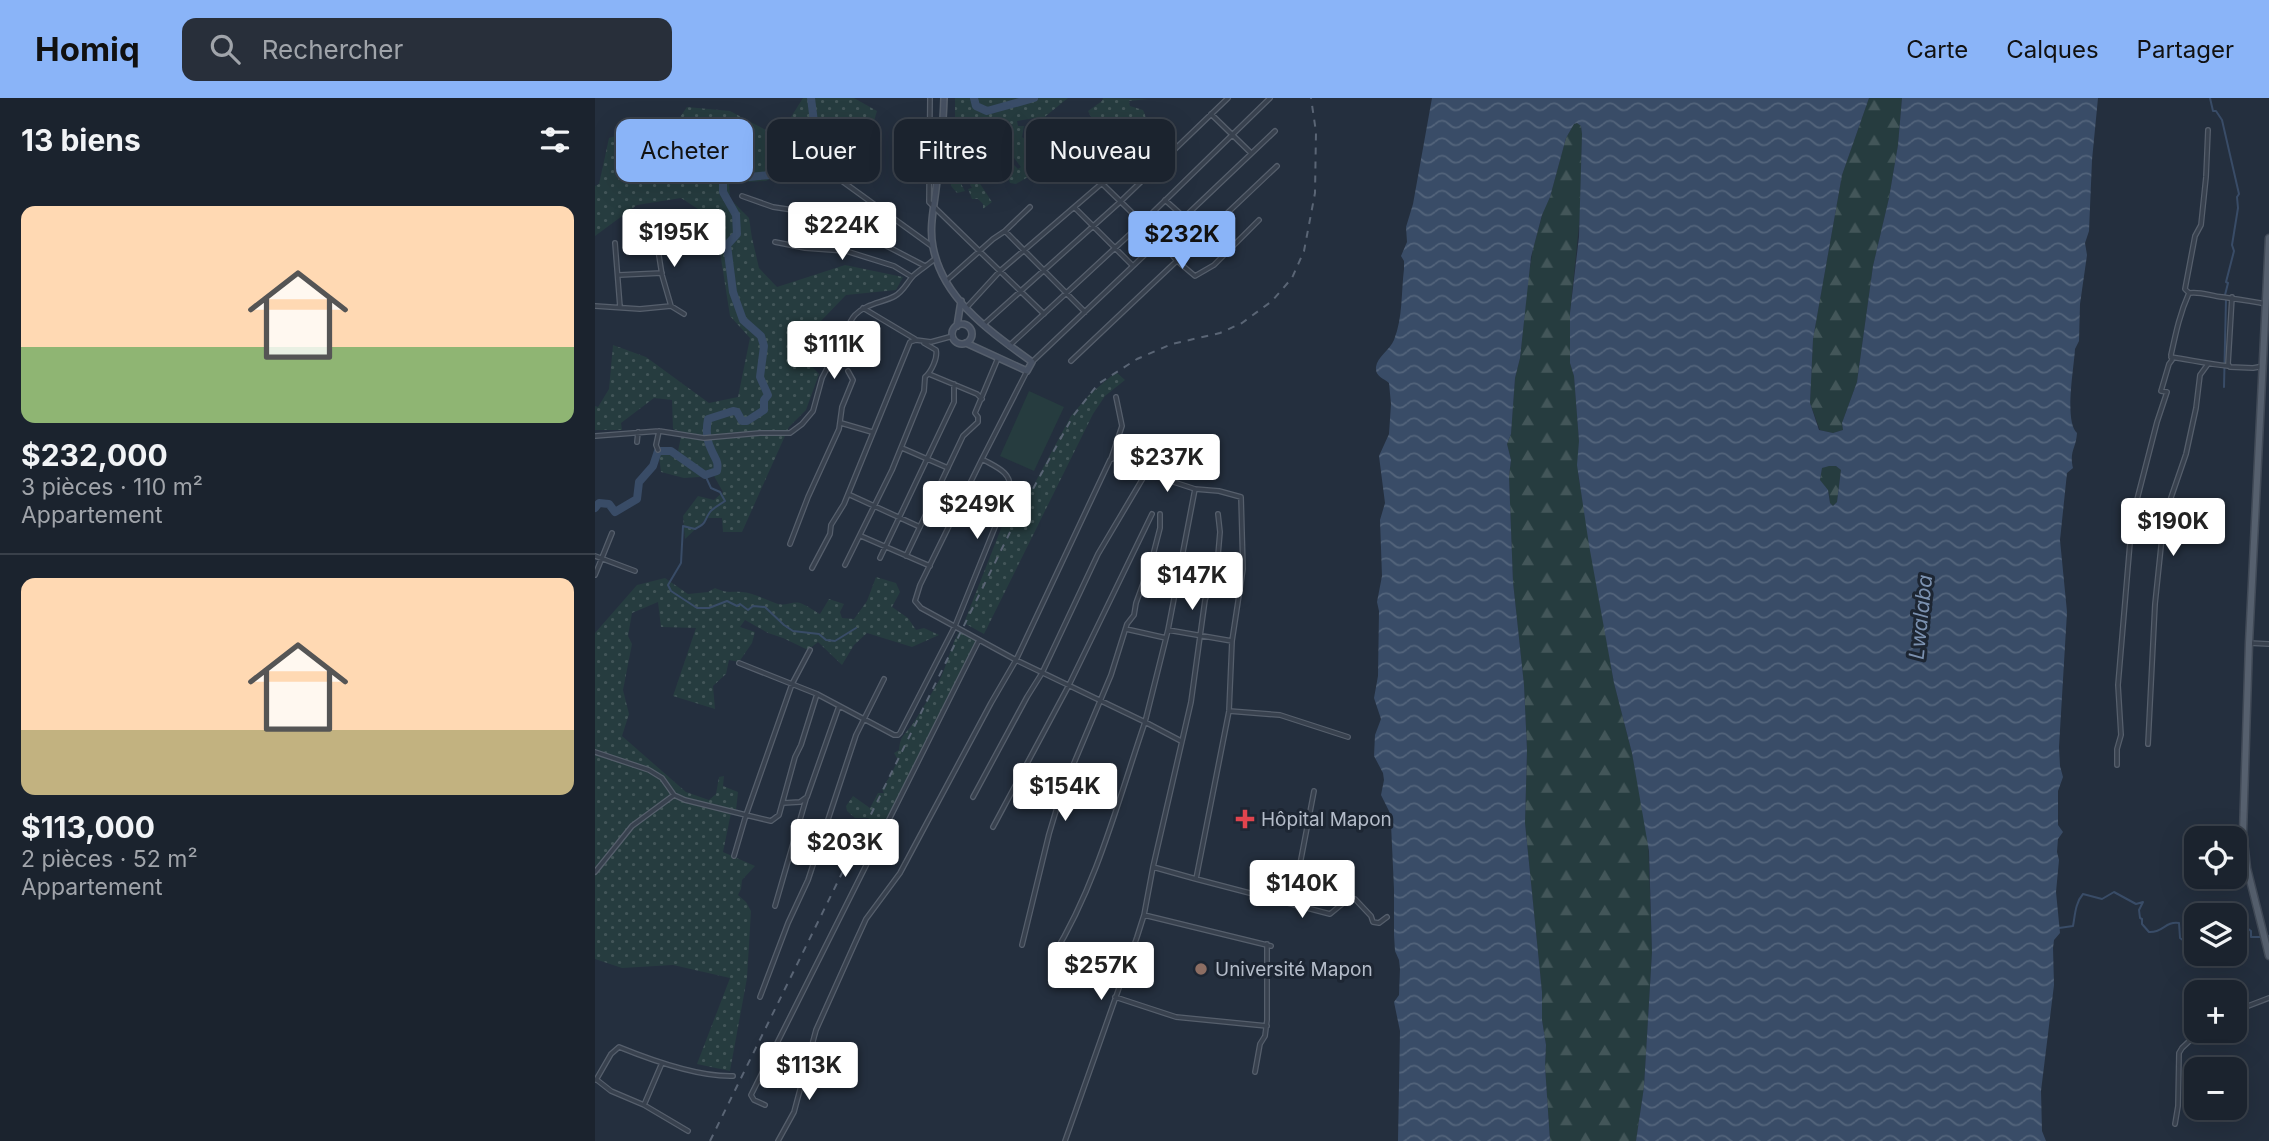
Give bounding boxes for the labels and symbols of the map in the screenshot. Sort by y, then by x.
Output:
pin: $224K [793,202,891,262]
pin: $195K [625,209,723,269]
pin: $232K [1133,212,1231,271]
pin: $111K [785,322,883,381]
pin: $237K [1118,434,1216,494]
pin: $249K [928,482,1026,541]
pin: $190K [2124,498,2222,558]
pin: $147K [1143,552,1241,612]
water label: Lwalaba [1904,573,1937,661]
pin: $154K [1016,764,1114,823]
place label: Hôpital Mapon [1261,808,1392,831]
marker: Hôpital Mapon [1235,809,1255,829]
pin: $203K [796,820,894,879]
pin: $140K [1253,860,1351,920]
pin: $257K [1052,942,1150,1002]
place label: Université Mapon [1215,958,1373,981]
marker: Université Mapon [1193,961,1209,977]
pin: $113K [760,1042,858,1102]

